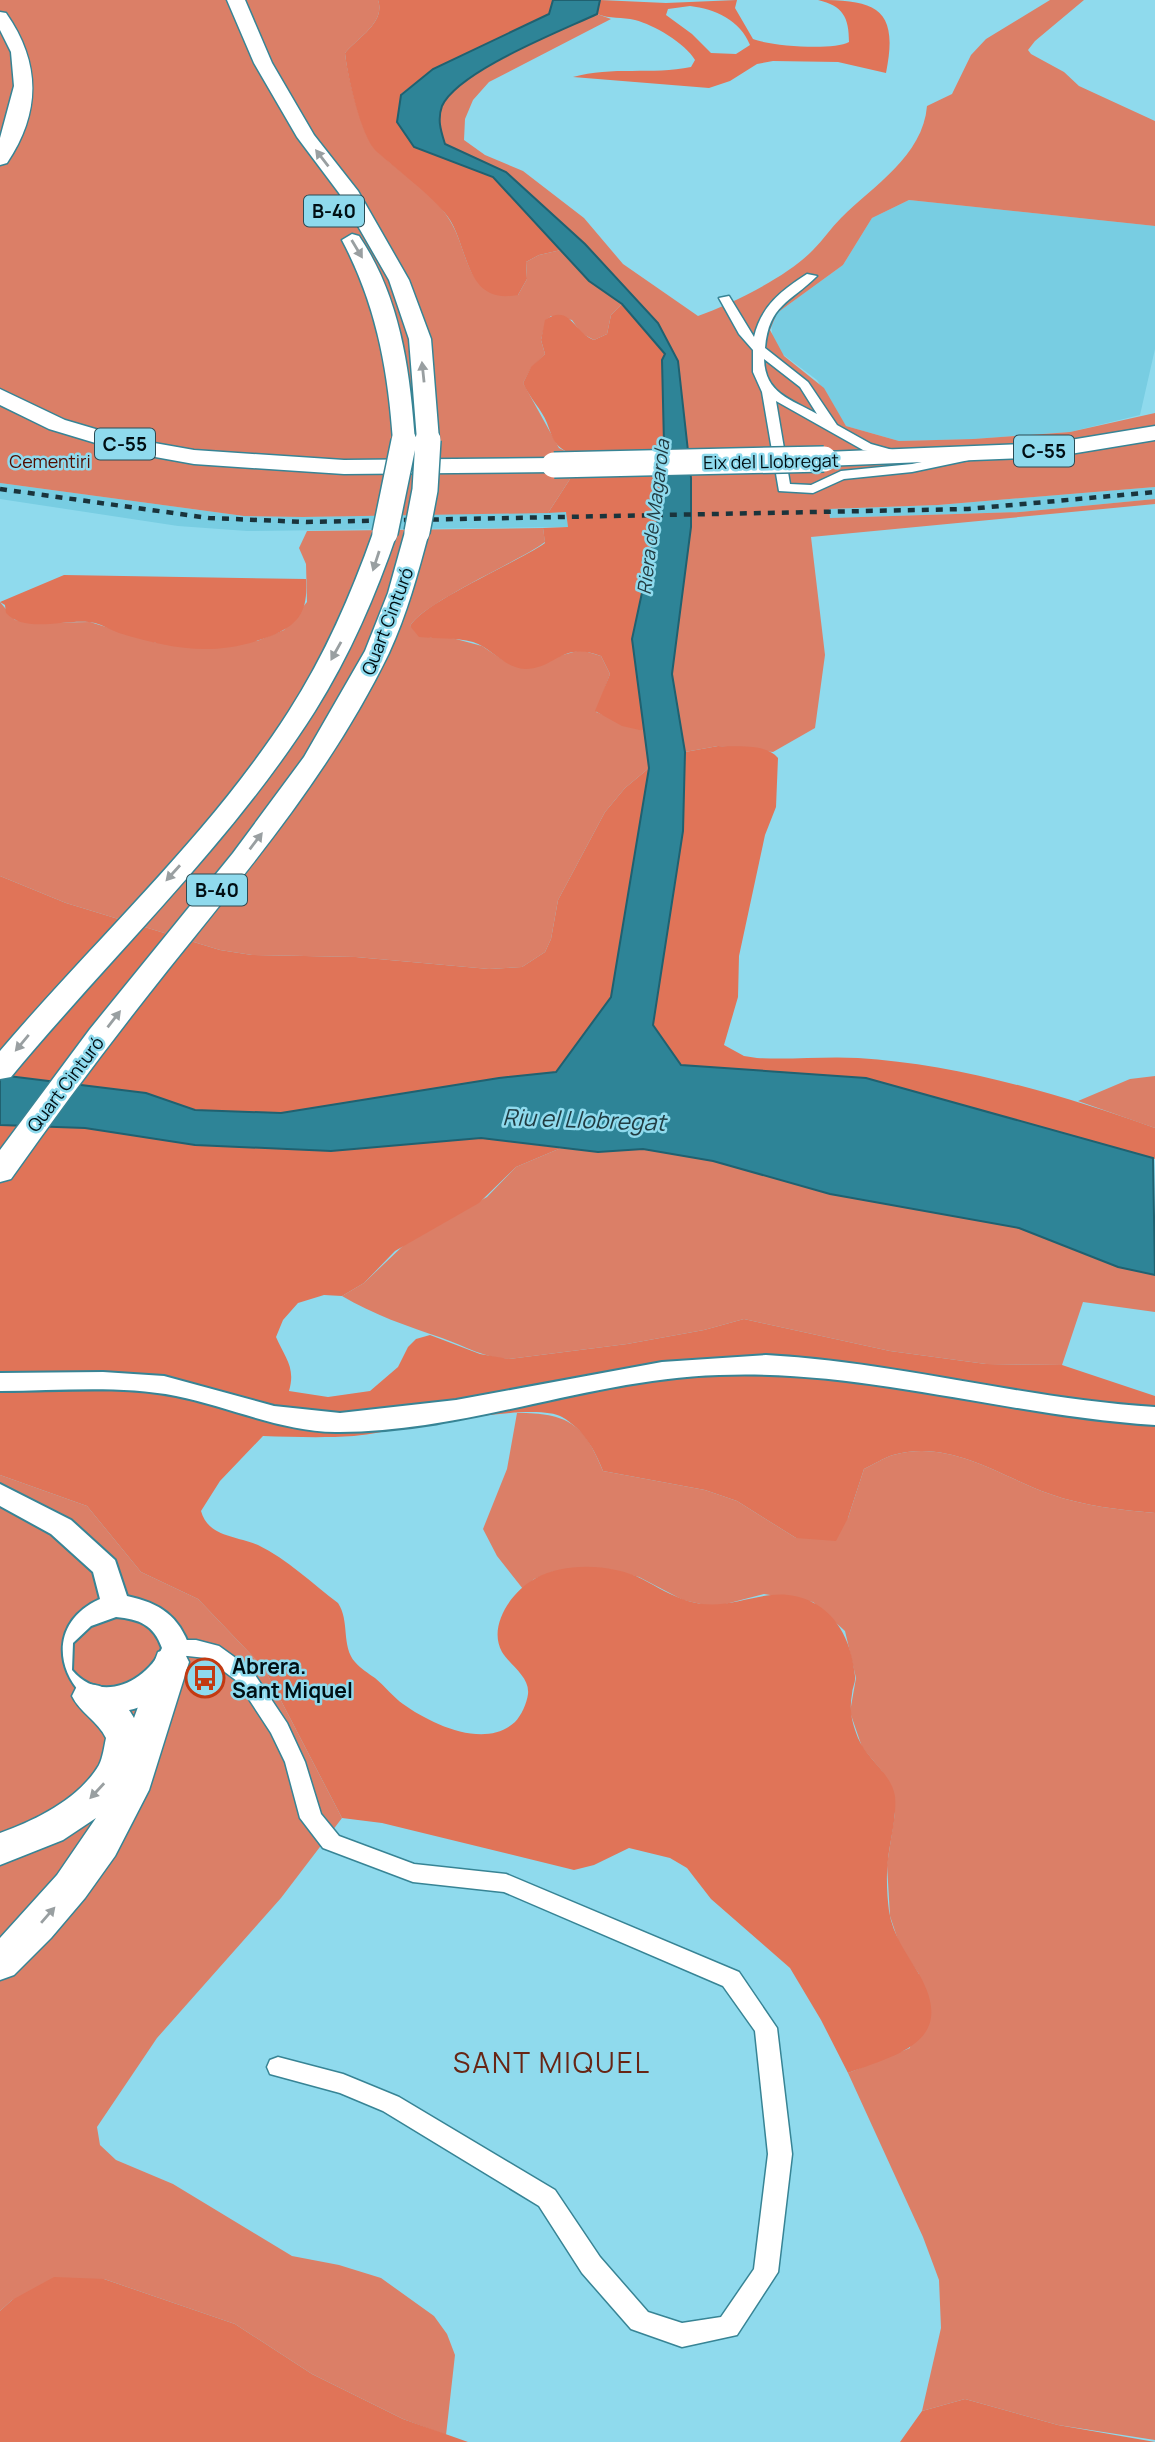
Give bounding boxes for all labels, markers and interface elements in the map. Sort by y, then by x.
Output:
one-way arrow [314,149,329,167]
road number: B-40 [304,196,364,226]
one-way arrow [351,240,364,259]
one-way arrow [418,360,429,382]
road number: C-55 [95,428,155,460]
road number: C-55 [1014,436,1074,466]
water label: Riera de Magarola [631,437,676,596]
street label: Eix del Llobregat [703,448,839,474]
park label: Cementiri [9,449,91,473]
one-way arrow [370,551,380,572]
street label: Quart Cinturó [355,564,419,678]
one-way arrow [330,641,342,660]
one-way arrow [249,833,264,851]
one-way arrow [165,864,181,882]
road number: B-40 [187,874,247,906]
one-way arrow [107,1010,121,1028]
street label: Quart Cinturó [21,1031,109,1137]
one-way arrow [15,1035,30,1052]
water label: Riu el Llobregat [502,1100,669,1138]
place label: Abrera. Sant Miquel [232,1652,353,1704]
bus stop icon: Abrera. Sant Miquel [184,1657,226,1699]
one-way arrow [89,1782,105,1800]
one-way arrow [40,1906,56,1924]
district label: SANT MIQUEL [453,2043,651,2081]

